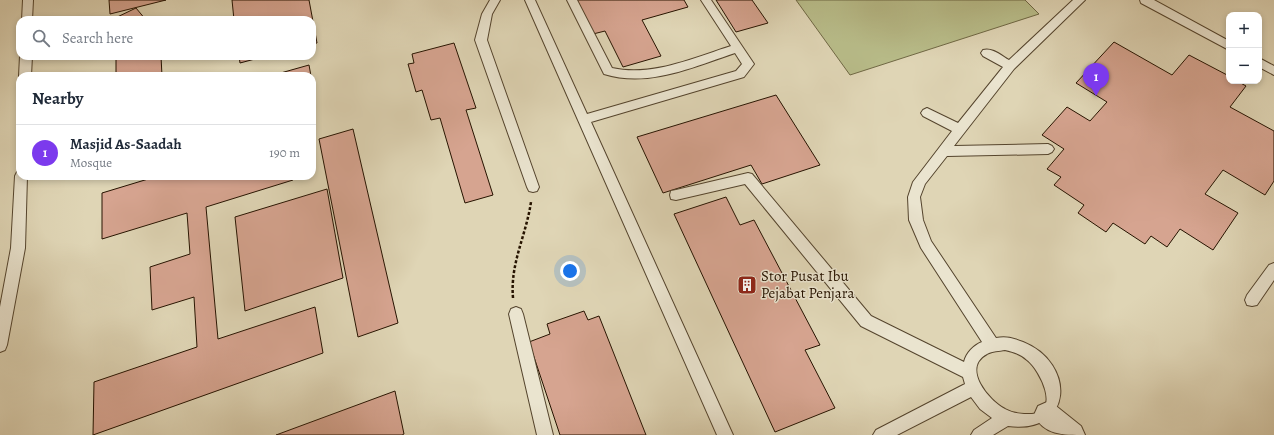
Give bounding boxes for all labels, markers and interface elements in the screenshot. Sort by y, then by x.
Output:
map controls [1226,12,1262,84]
button: + [1226,12,1262,48]
search box [16,16,316,60]
icon: search [30,27,52,49]
text: Search here [62,28,133,48]
button: − [1226,48,1262,84]
pin: 1 [1083,63,1109,96]
text: Nearby [32,87,83,110]
text: Masjid As-Saadah [70,134,182,154]
text: 1 [43,144,47,161]
text: 190 m [269,144,300,161]
text: Mosque [70,154,112,171]
your location [560,261,580,281]
place label: Stor Pusat Ibu Pejabat Penjara [761,266,854,303]
building icon: Stor Pusat Ibu Pejabat Penjara [736,274,758,296]

